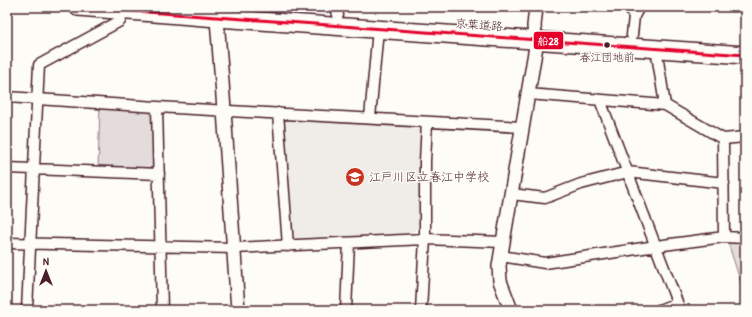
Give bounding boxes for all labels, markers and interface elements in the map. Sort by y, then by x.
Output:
street label: 京葉道路 [454,14,504,35]
line badge: 船28 [533,31,564,50]
text: 船28 [538,34,559,48]
marker: 春江団地前 [602,40,612,50]
place label: 春江団地前 [580,50,635,64]
school or university icon: 江戸川区立春江中学校 [344,166,366,188]
place label: 江戸川区立春江中学校 [369,168,489,185]
north arrow [26,251,66,291]
text: N [43,254,49,268]

